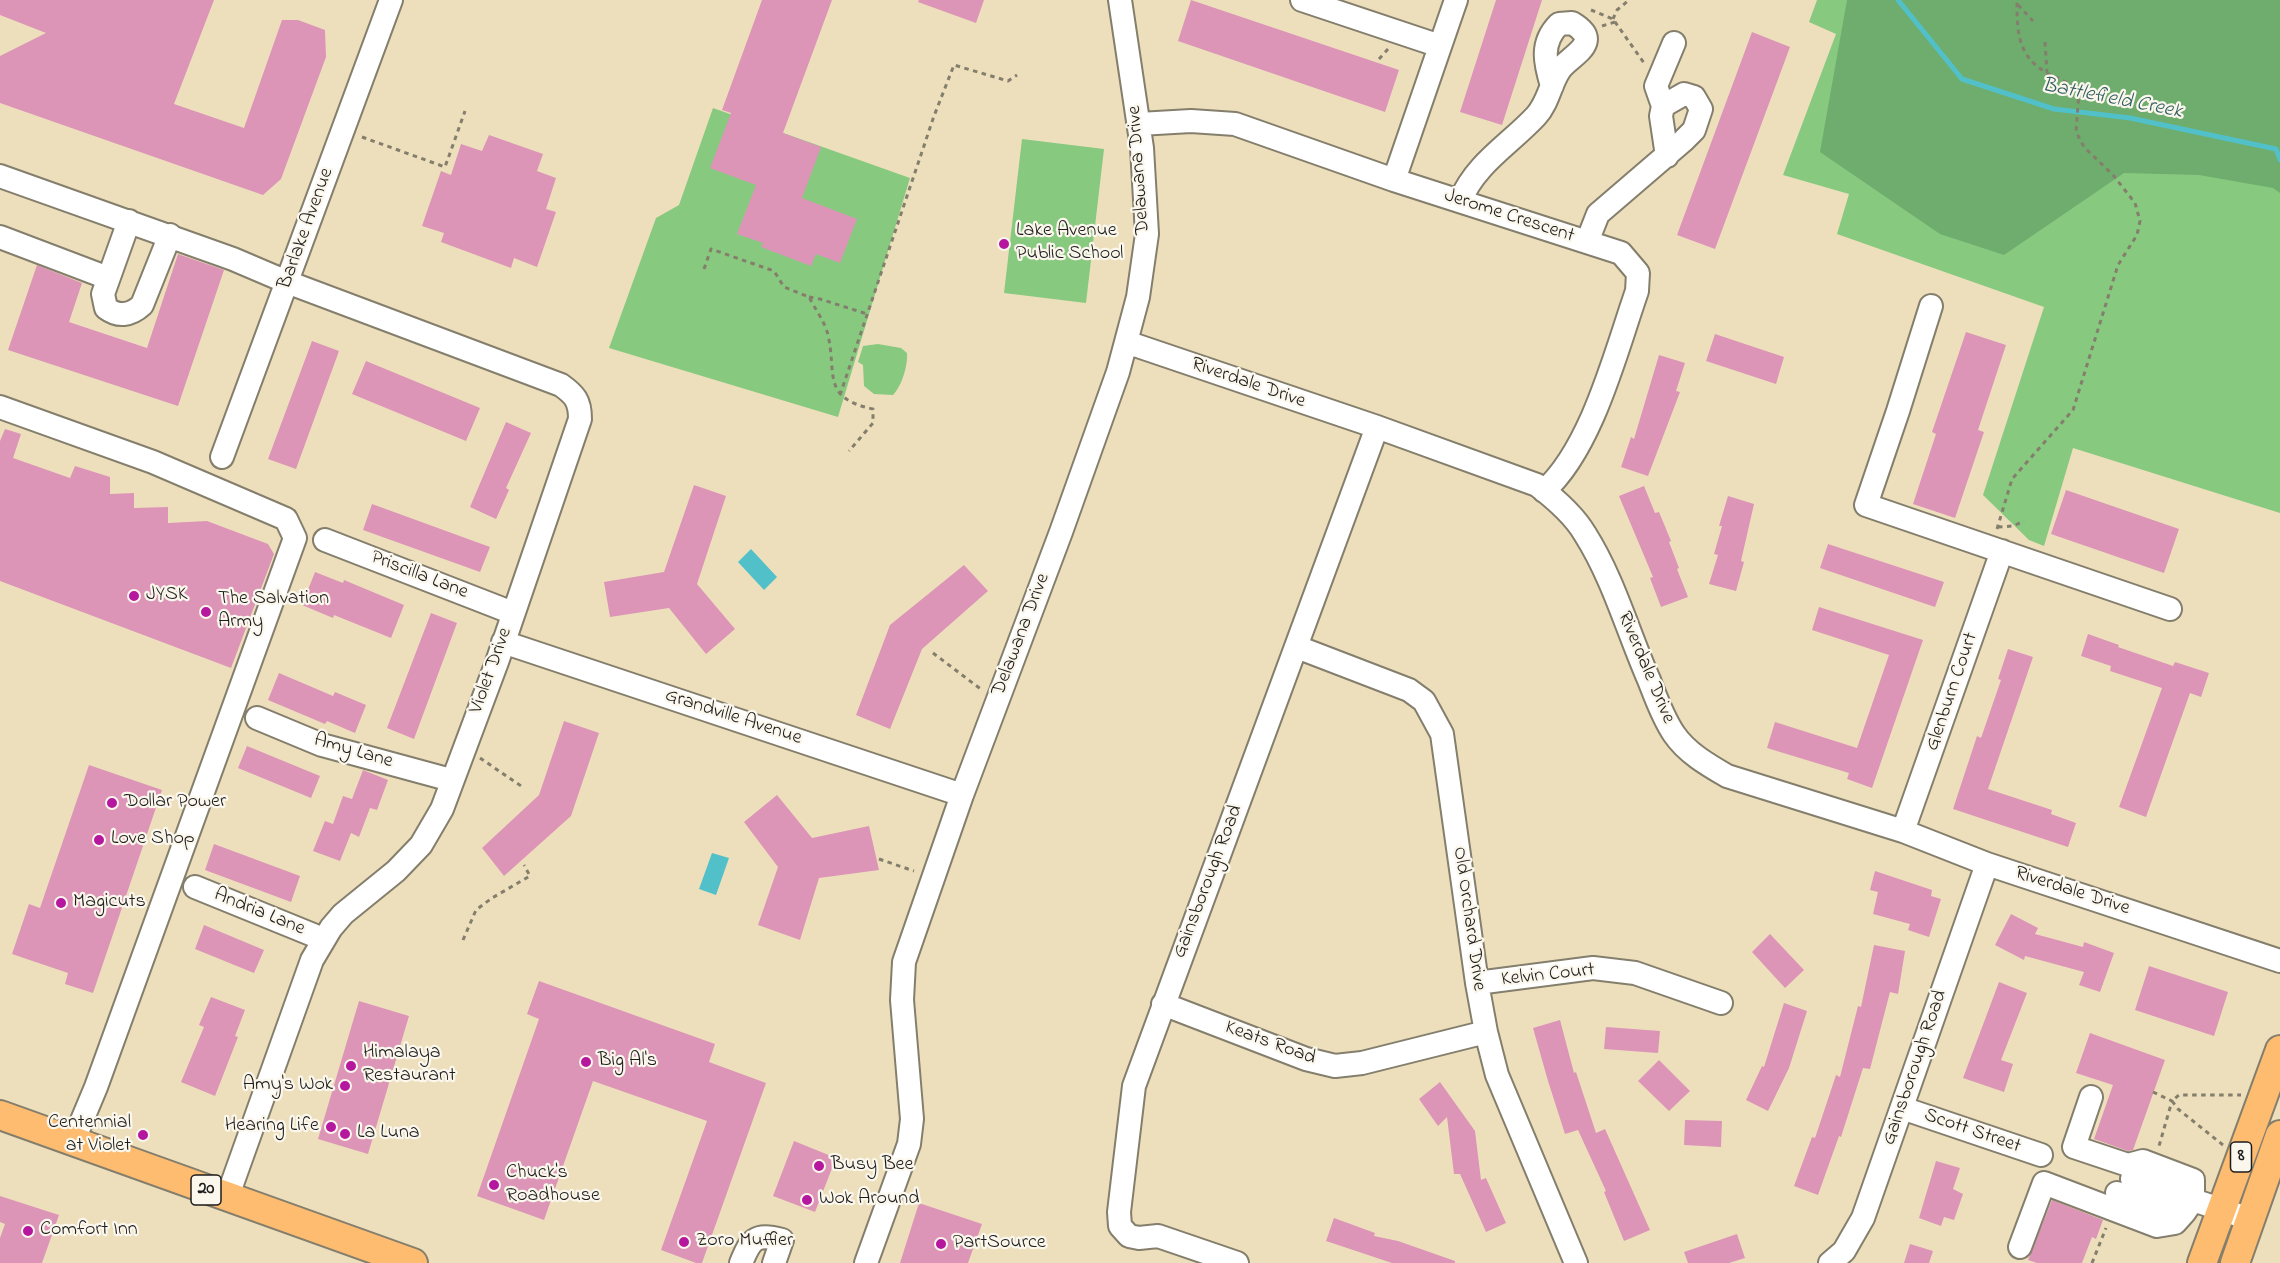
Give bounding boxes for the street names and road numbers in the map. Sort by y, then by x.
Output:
street label: Delawana Drive [1124,105,1156,235]
street label: Barlake Avenue [274,165,340,293]
street label: Jerome Crescent [1441,185,1577,249]
street label: Riverdale Drive [1188,353,1308,415]
street label: Priscilla Lane [367,546,471,606]
street label: Delawana Drive [988,570,1056,700]
street label: Riverdale Drive [1611,608,1679,728]
street label: Violet Drive [465,625,519,717]
street label: Glenburn Court [1922,630,1984,754]
street label: Grandville Avenue [662,685,804,751]
street label: Amy Lane [311,729,395,775]
street label: Gainsborough Road [1169,802,1249,962]
street label: Old Orchard Drive [1446,845,1490,993]
street label: Riverdale Drive [2012,862,2132,922]
street label: Andria Lane [210,884,308,942]
street label: Kelvin Court [1500,959,1596,993]
street label: Gainsborough Road [1878,987,1954,1149]
street label: Keats Road [1221,1017,1319,1071]
street label: Scott Street [1920,1104,2024,1160]
road number: 8 [2230,1142,2252,1172]
road number: 20 [191,1175,221,1205]

